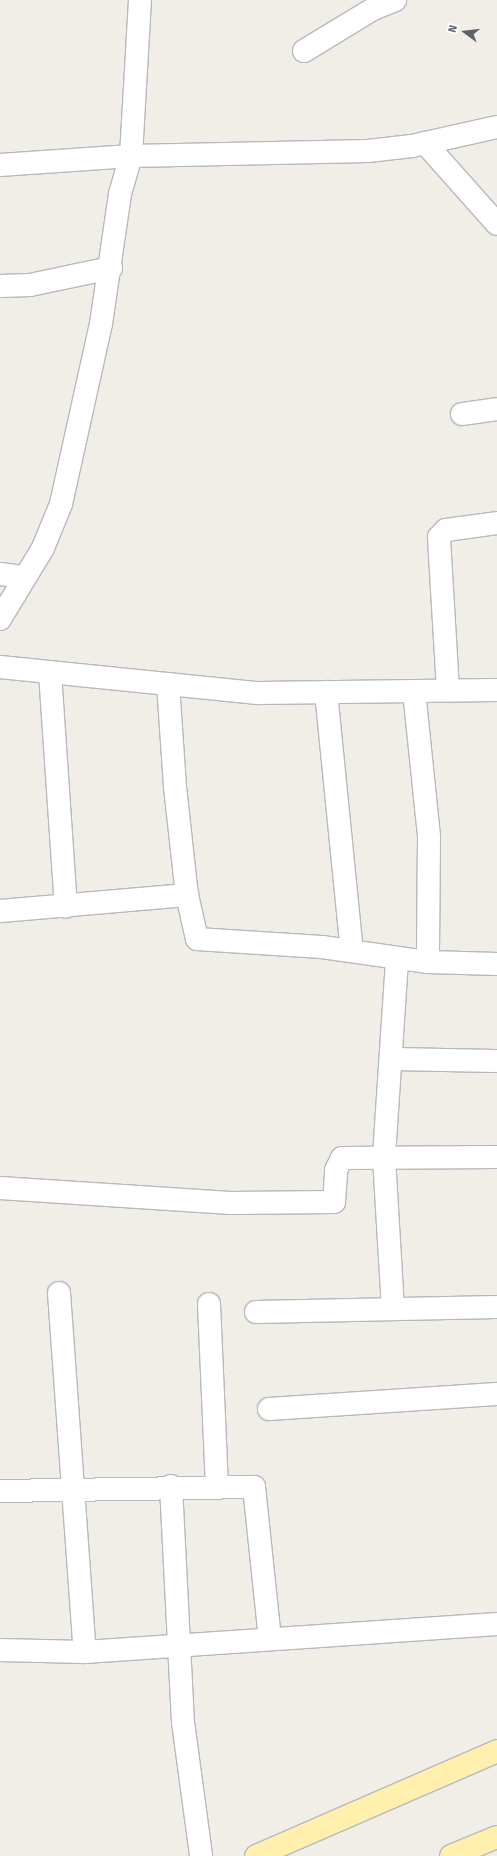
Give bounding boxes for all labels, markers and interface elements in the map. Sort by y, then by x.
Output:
north arrow [445,12,485,52]
text: N [446,24,460,34]

